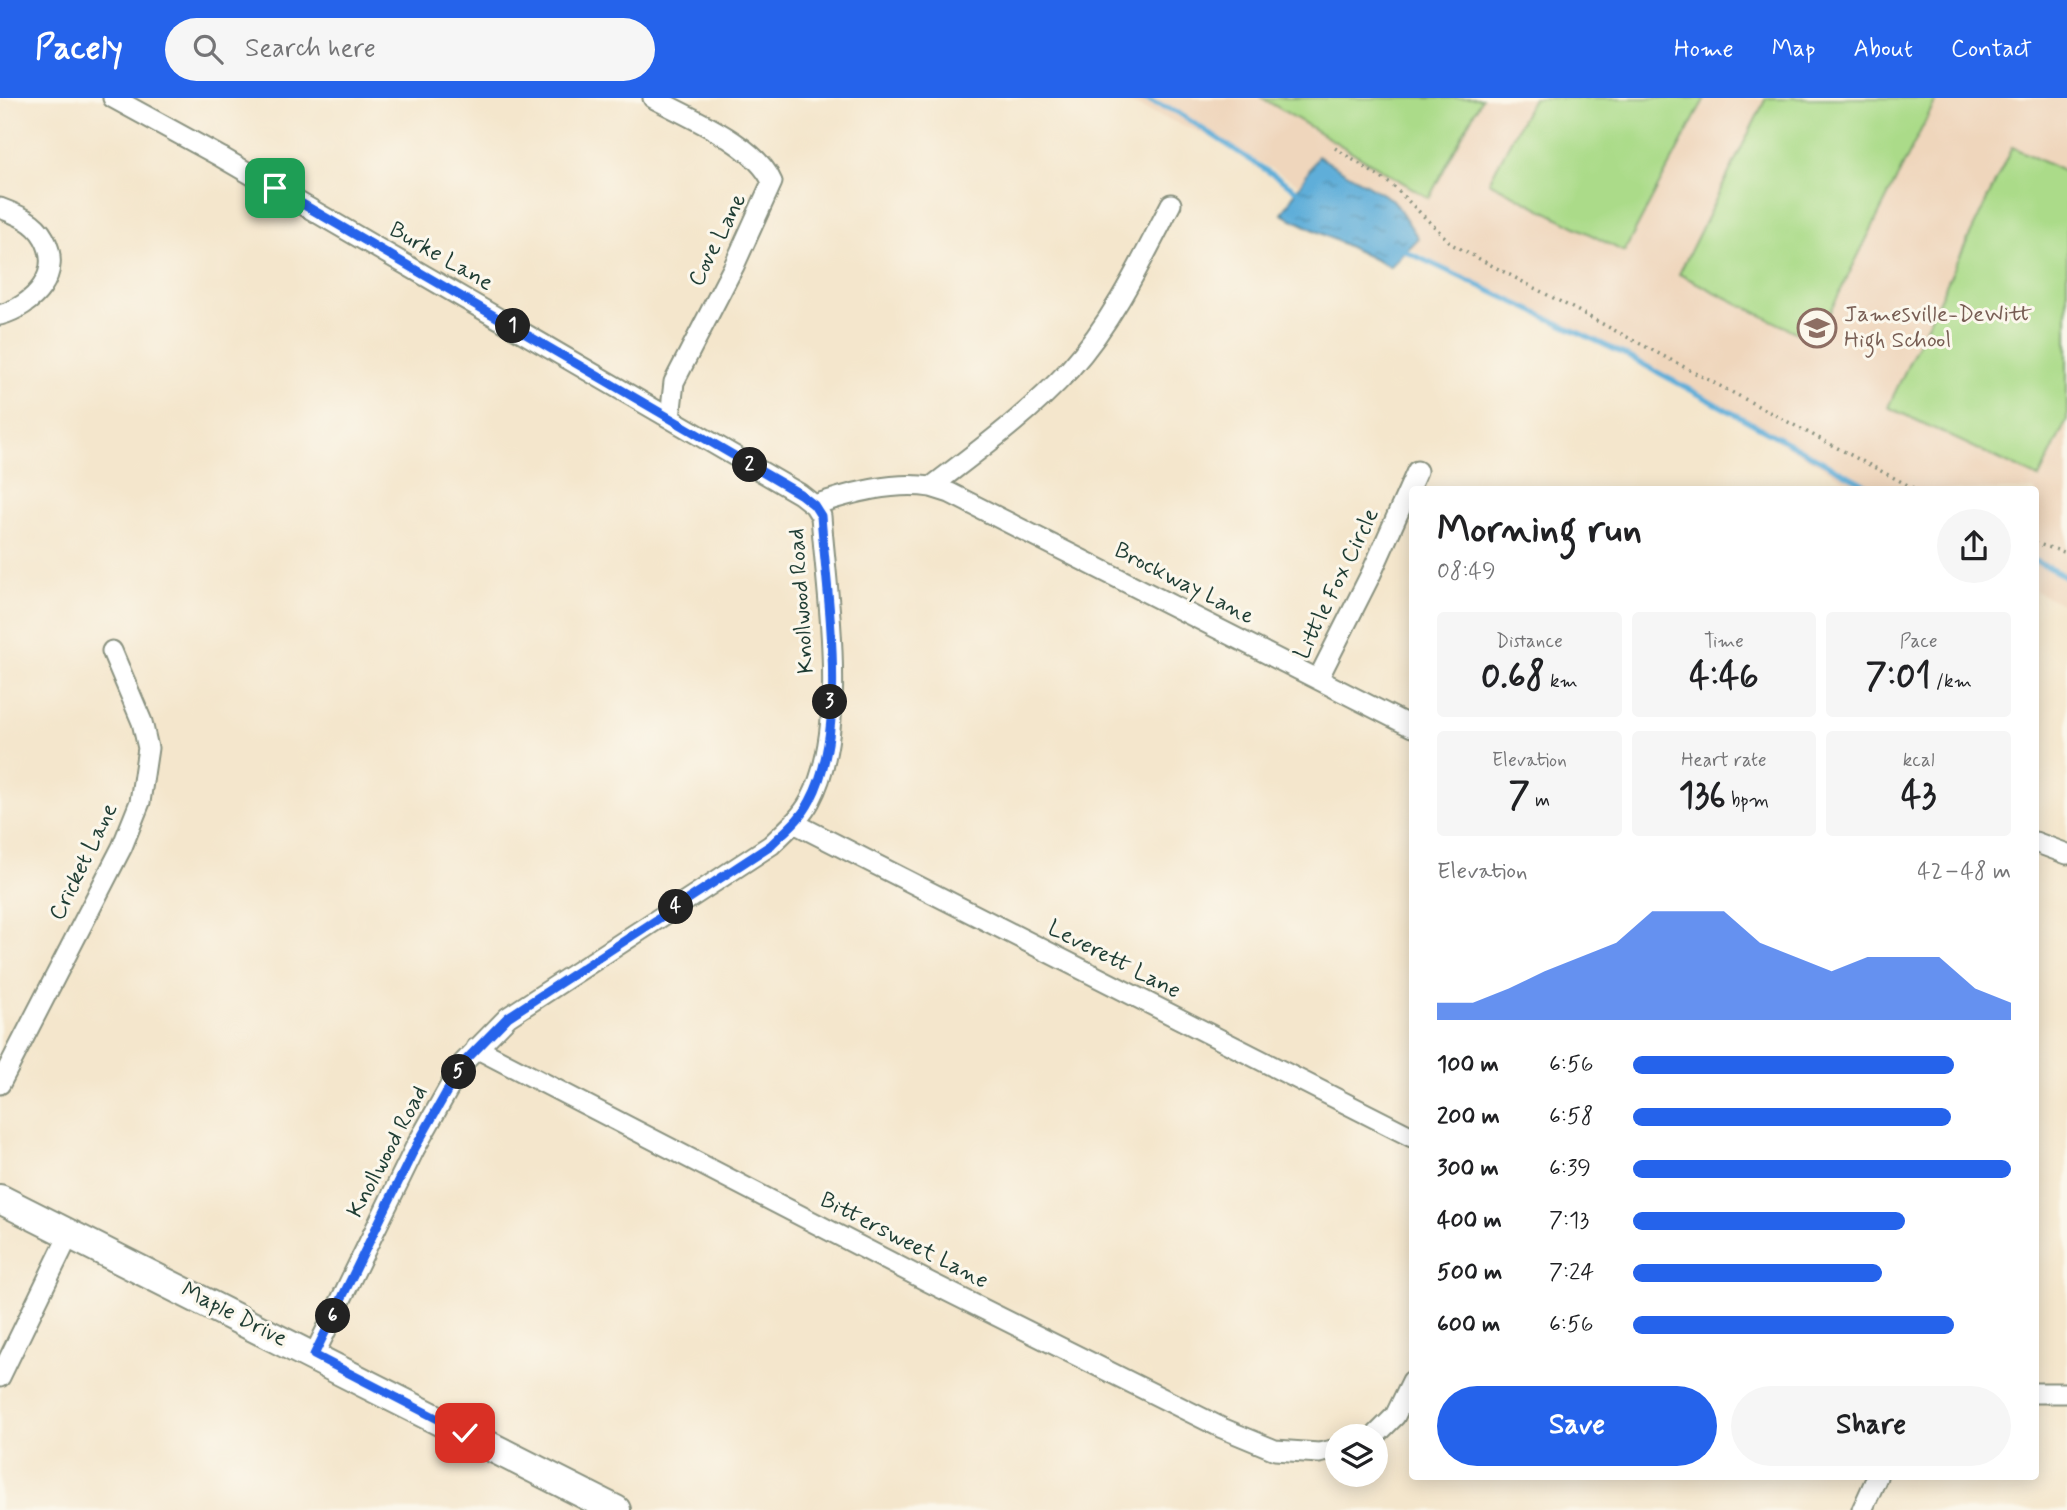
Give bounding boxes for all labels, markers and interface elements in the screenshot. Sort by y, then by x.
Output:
search box [165,18,655,81]
text: Pacely [35,27,123,71]
icon: search [189,30,227,68]
text: Search here [245,32,376,66]
text: Home [1674,34,1734,65]
text: Map [1772,34,1816,65]
text: About [1854,34,1913,65]
text: Contact [1951,34,2032,65]
pin [245,158,305,218]
icon: arrive [256,169,294,207]
street label: Cove Lane [682,188,754,292]
street label: Burke Lane [384,215,498,299]
place label: Jamesville-DeWitt High School [1844,300,2033,358]
school or university icon: Jamesville-DeWitt High School [1796,307,1838,349]
pin: 1 [496,308,530,344]
text: 1 [508,313,517,338]
pin: 2 [732,448,768,482]
text: 2 [745,452,754,477]
street label: Little Fox Circle [1287,503,1387,665]
text: Morning run [1437,506,1642,555]
button: share [1937,509,2011,583]
street label: Knollwood Road [782,527,822,675]
street label: Brockway Lane [1109,536,1259,632]
text: 08:49 [1437,557,1496,587]
text: Distance [1496,629,1563,654]
text: Time [1704,629,1744,654]
text: Pace [1900,629,1938,654]
text: 0.68 [1481,654,1545,700]
text: 4:46 [1689,654,1759,700]
text: 7:01 [1865,654,1931,700]
text: km [1545,669,1578,694]
text: /km [1931,669,1972,694]
pin: 3 [812,684,848,720]
text: 3 [825,689,834,714]
text: Elevation [1492,748,1567,773]
text: Heart rate [1681,748,1767,773]
text: kcal [1903,748,1935,773]
text: 7 [1509,773,1530,819]
text: 136 [1679,773,1726,819]
text: 43 [1901,773,1936,819]
text: m [1530,788,1550,813]
text: bpm [1726,788,1769,813]
street label: Cricket Lane [43,798,125,926]
text: Elevation [1437,857,1528,887]
text: 42–48 m [1917,857,2011,887]
pin: 4 [658,890,694,924]
text: 4 [670,894,681,919]
street label: Leverett Lane [1042,914,1186,1006]
text: 100 m [1437,1050,1499,1080]
text: 6:56 [1549,1050,1593,1080]
pin: 5 [442,1054,476,1090]
text: 5 [453,1059,464,1084]
street label: Knollwood Road [341,1081,435,1223]
text: 200 m [1437,1102,1500,1132]
text: 6:58 [1549,1102,1593,1132]
text: 300 m [1437,1154,1499,1184]
text: 6:39 [1549,1154,1591,1184]
street label: Bittersweet Lane [815,1186,993,1296]
text: 400 m [1437,1206,1502,1236]
text: 7:13 [1549,1206,1589,1236]
text: 500 m [1437,1258,1502,1288]
text: 7:24 [1549,1258,1594,1288]
street label: Maple Drive [176,1275,292,1355]
pin: 6 [316,1298,350,1334]
text: 6 [328,1303,337,1328]
text: 600 m [1437,1310,1500,1340]
text: 6:56 [1549,1310,1593,1340]
button: Save [1437,1386,1717,1466]
button: Share [1731,1386,2011,1466]
pin [435,1403,495,1463]
icon: check [446,1414,484,1452]
map controls [1325,1424,1388,1487]
button: layers [1325,1424,1388,1487]

